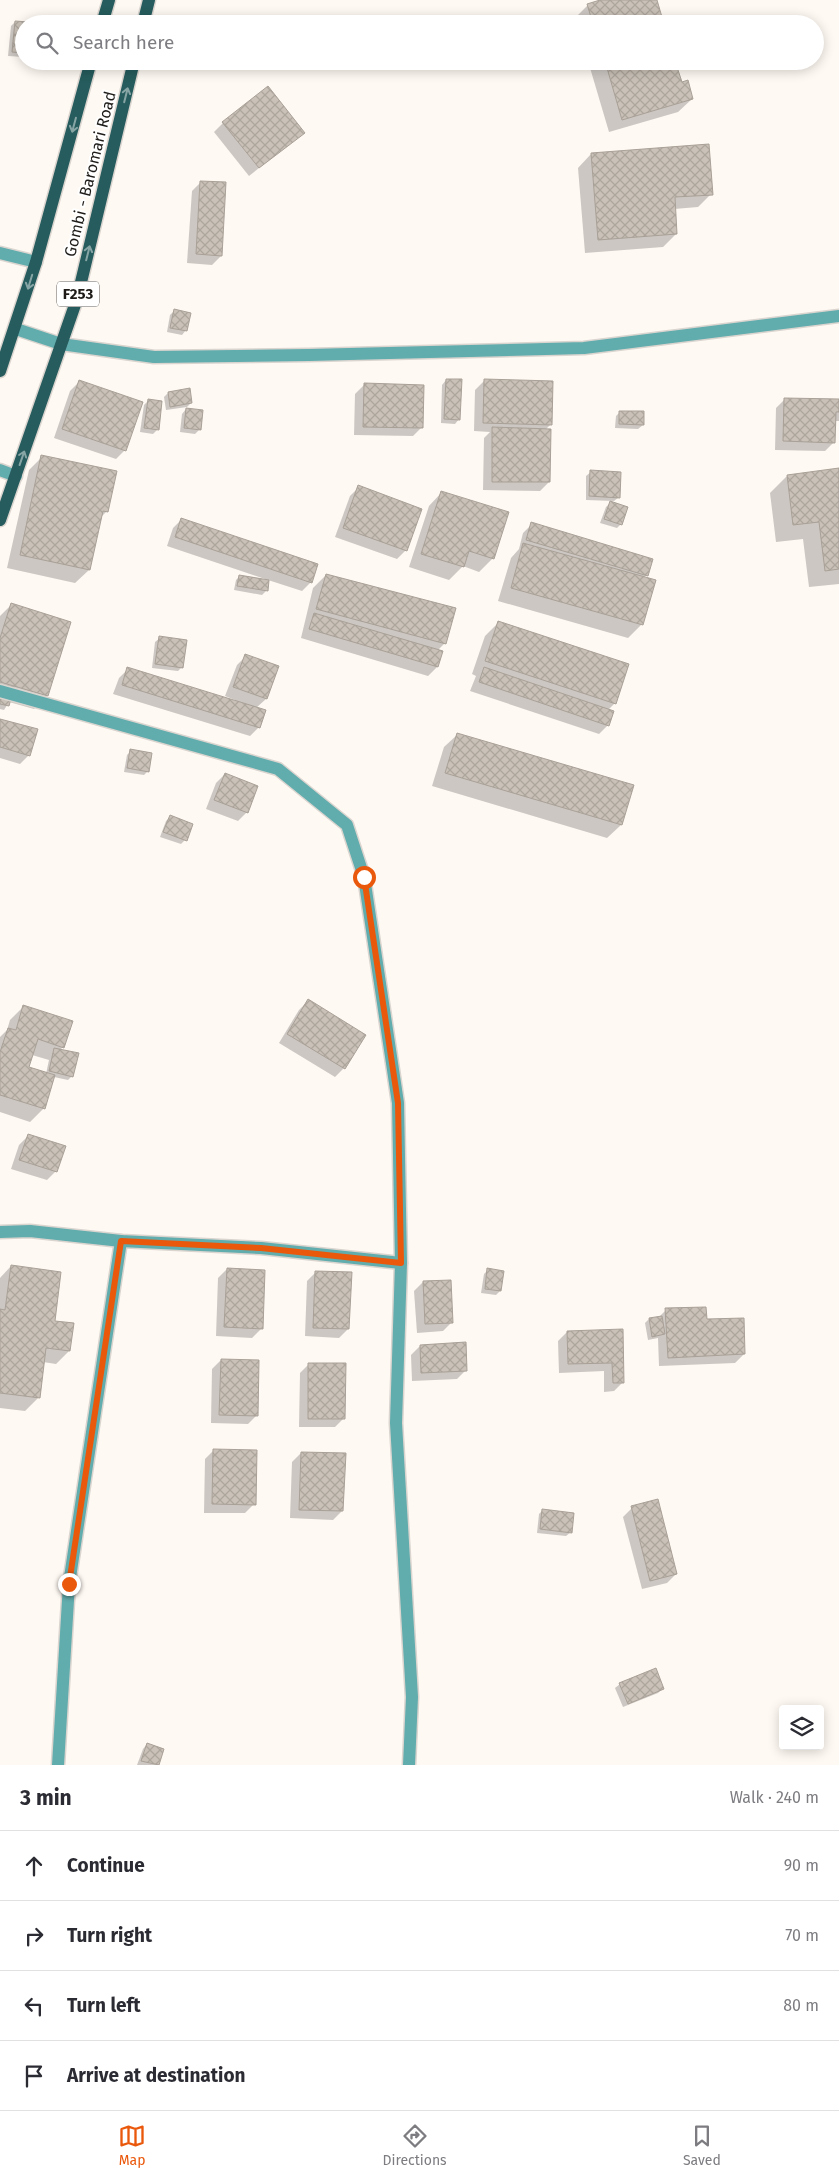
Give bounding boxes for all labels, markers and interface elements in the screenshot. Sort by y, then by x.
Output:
search box [15,15,824,70]
icon: search [33,29,61,57]
text: Search here [73,31,174,54]
one-way arrow [122,88,131,104]
street label: Gombi - Baromari Road [60,89,120,259]
one-way arrow [68,117,78,133]
one-way arrow [84,246,93,262]
one-way arrow [25,273,35,289]
road number: F253 [57,282,99,306]
one-way arrow [18,451,27,466]
route start [353,866,376,889]
route end [58,1573,81,1596]
map controls [779,1705,824,1750]
button: layers [779,1705,824,1750]
text: 3 min [20,1785,72,1811]
text: Walk · 240 m [730,1788,819,1807]
icon: ahead [20,1852,48,1880]
text: Continue [67,1854,145,1877]
text: 90 m [784,1856,819,1875]
icon: right [20,1922,48,1950]
text: Turn right [67,1924,152,1947]
text: 70 m [785,1926,819,1945]
icon: left [20,1992,48,2020]
text: Turn left [67,1994,141,2017]
text: 80 m [783,1996,819,2015]
icon: arrive [20,2062,48,2090]
text: Arrive at destination [67,2064,246,2087]
tab: Map [118,2122,146,2169]
tab: Directions [382,2122,447,2169]
tab: Saved [683,2122,721,2169]

